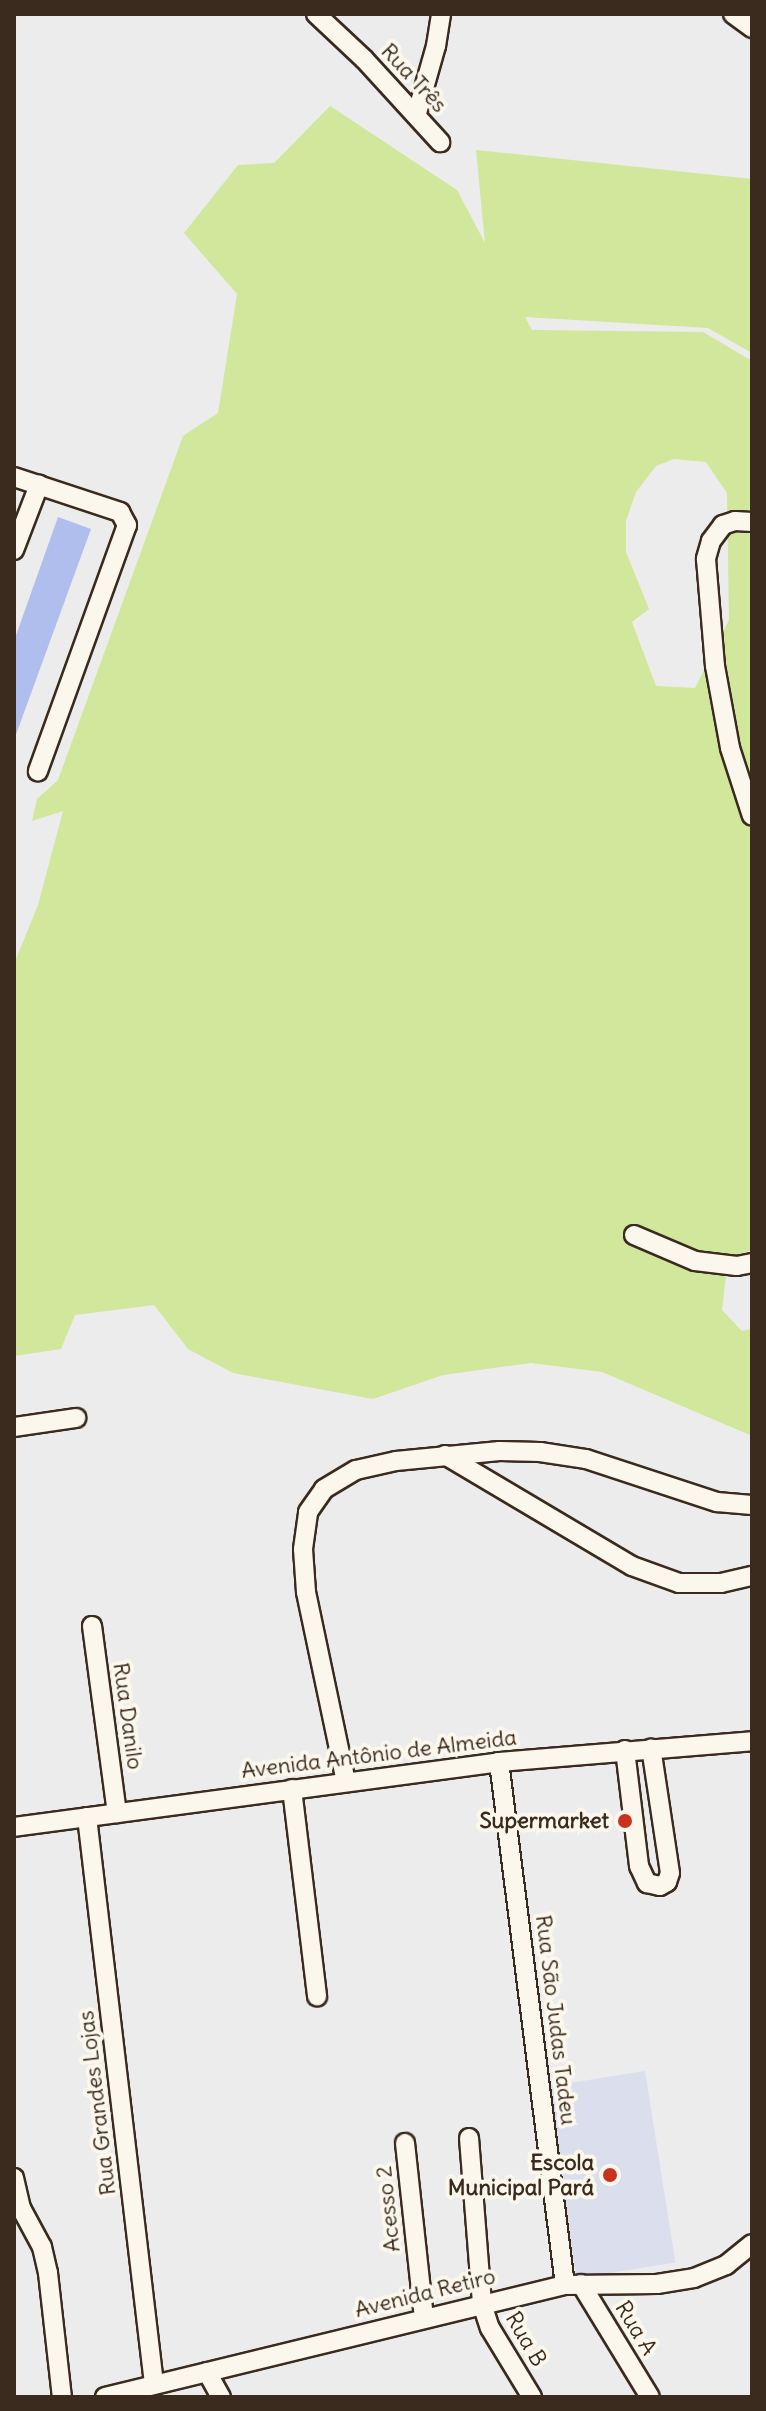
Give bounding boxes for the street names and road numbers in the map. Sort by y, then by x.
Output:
street label: Rua Três [375,38,453,118]
street label: Rua Danilo [107,1661,149,1771]
street label: Avenida Antônio de Almeida [240,1724,518,1784]
street label: Rua São Judas Tadeu [530,1913,582,2127]
street label: Rua Grandes Lojas [73,2009,121,2197]
street label: Acesso 2 [370,2165,406,2253]
street label: Avenida Retiro [352,2263,498,2323]
street label: Rua A [610,2296,662,2360]
street label: Rua B [500,2307,552,2371]

